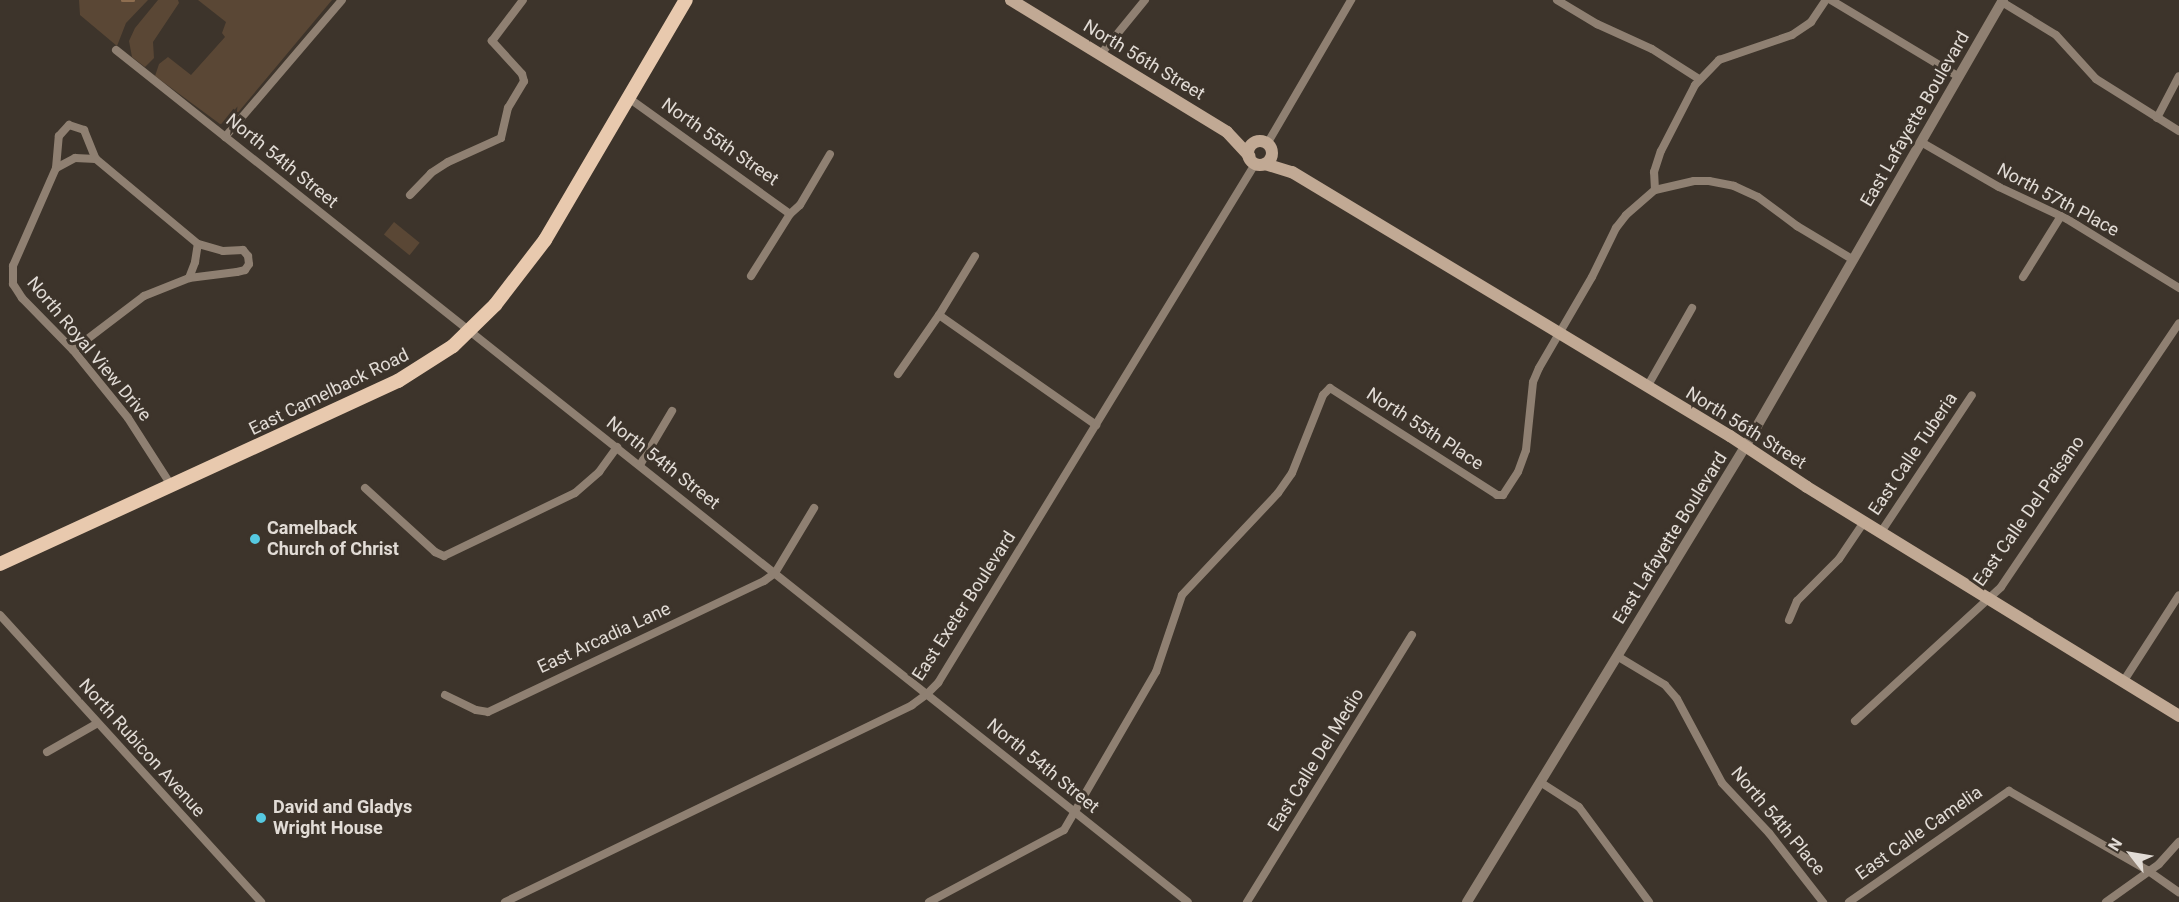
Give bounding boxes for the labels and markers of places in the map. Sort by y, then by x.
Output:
place label: Camelback Church of Christ [267,518,399,560]
marker: Camelback Church of Christ [248,532,262,546]
place label: David and Gladys Wright House [273,797,412,840]
marker: David and Gladys Wright House [254,811,268,825]

